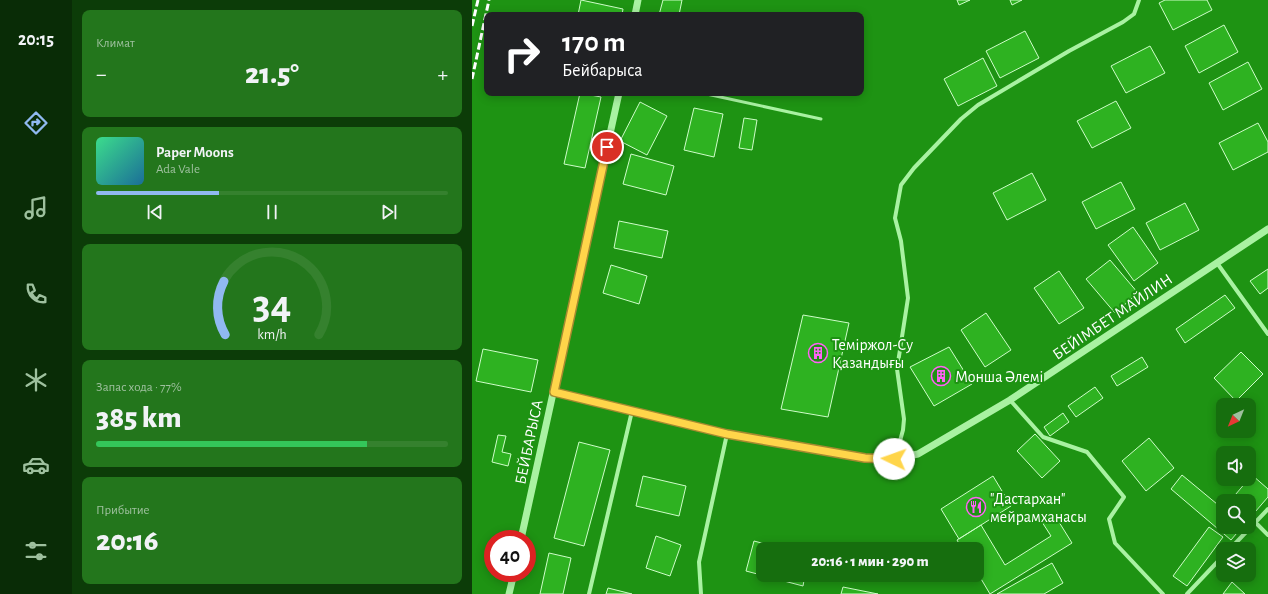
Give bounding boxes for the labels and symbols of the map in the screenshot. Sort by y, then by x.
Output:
pin [590,130,624,164]
street label: БЕЙІМБЕТ МАЙЛИН [1049,270,1175,363]
place label: Теміржол-Су Қазандығы [832,337,913,371]
building icon: Теміржол-Су Қазандығы [807,342,829,364]
building icon: Монша Әлемі [930,365,952,387]
place label: Монша Әлемі [955,369,1043,385]
street label: БЕЙБАРЫСА [511,398,546,486]
north arrow [1216,398,1256,438]
position arrow [873,438,915,480]
place label: "Дастархан" мейрамханасы [990,491,1087,525]
restaurant icon: "Дастархан" мейрамханасы [965,496,987,518]
speed limit sign: 40 [484,530,536,582]

